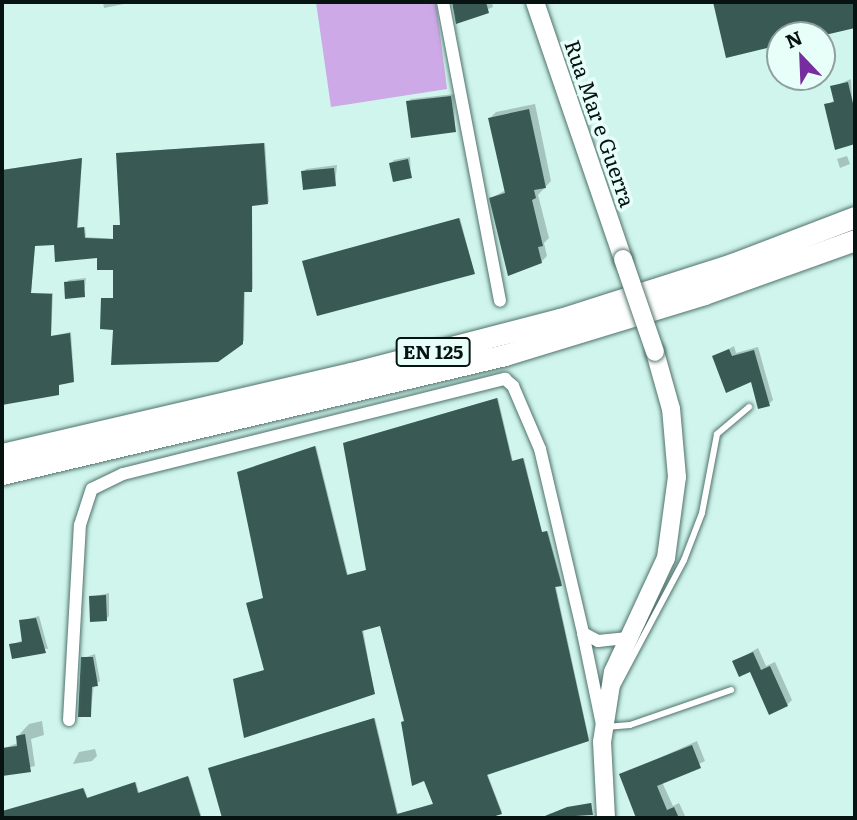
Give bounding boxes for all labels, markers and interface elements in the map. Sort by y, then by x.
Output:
north arrow [766,21,836,91]
text: N [781,23,806,55]
street label: Rua Mar e Guerra [561,36,641,210]
road number: EN 125 [394,336,472,368]

